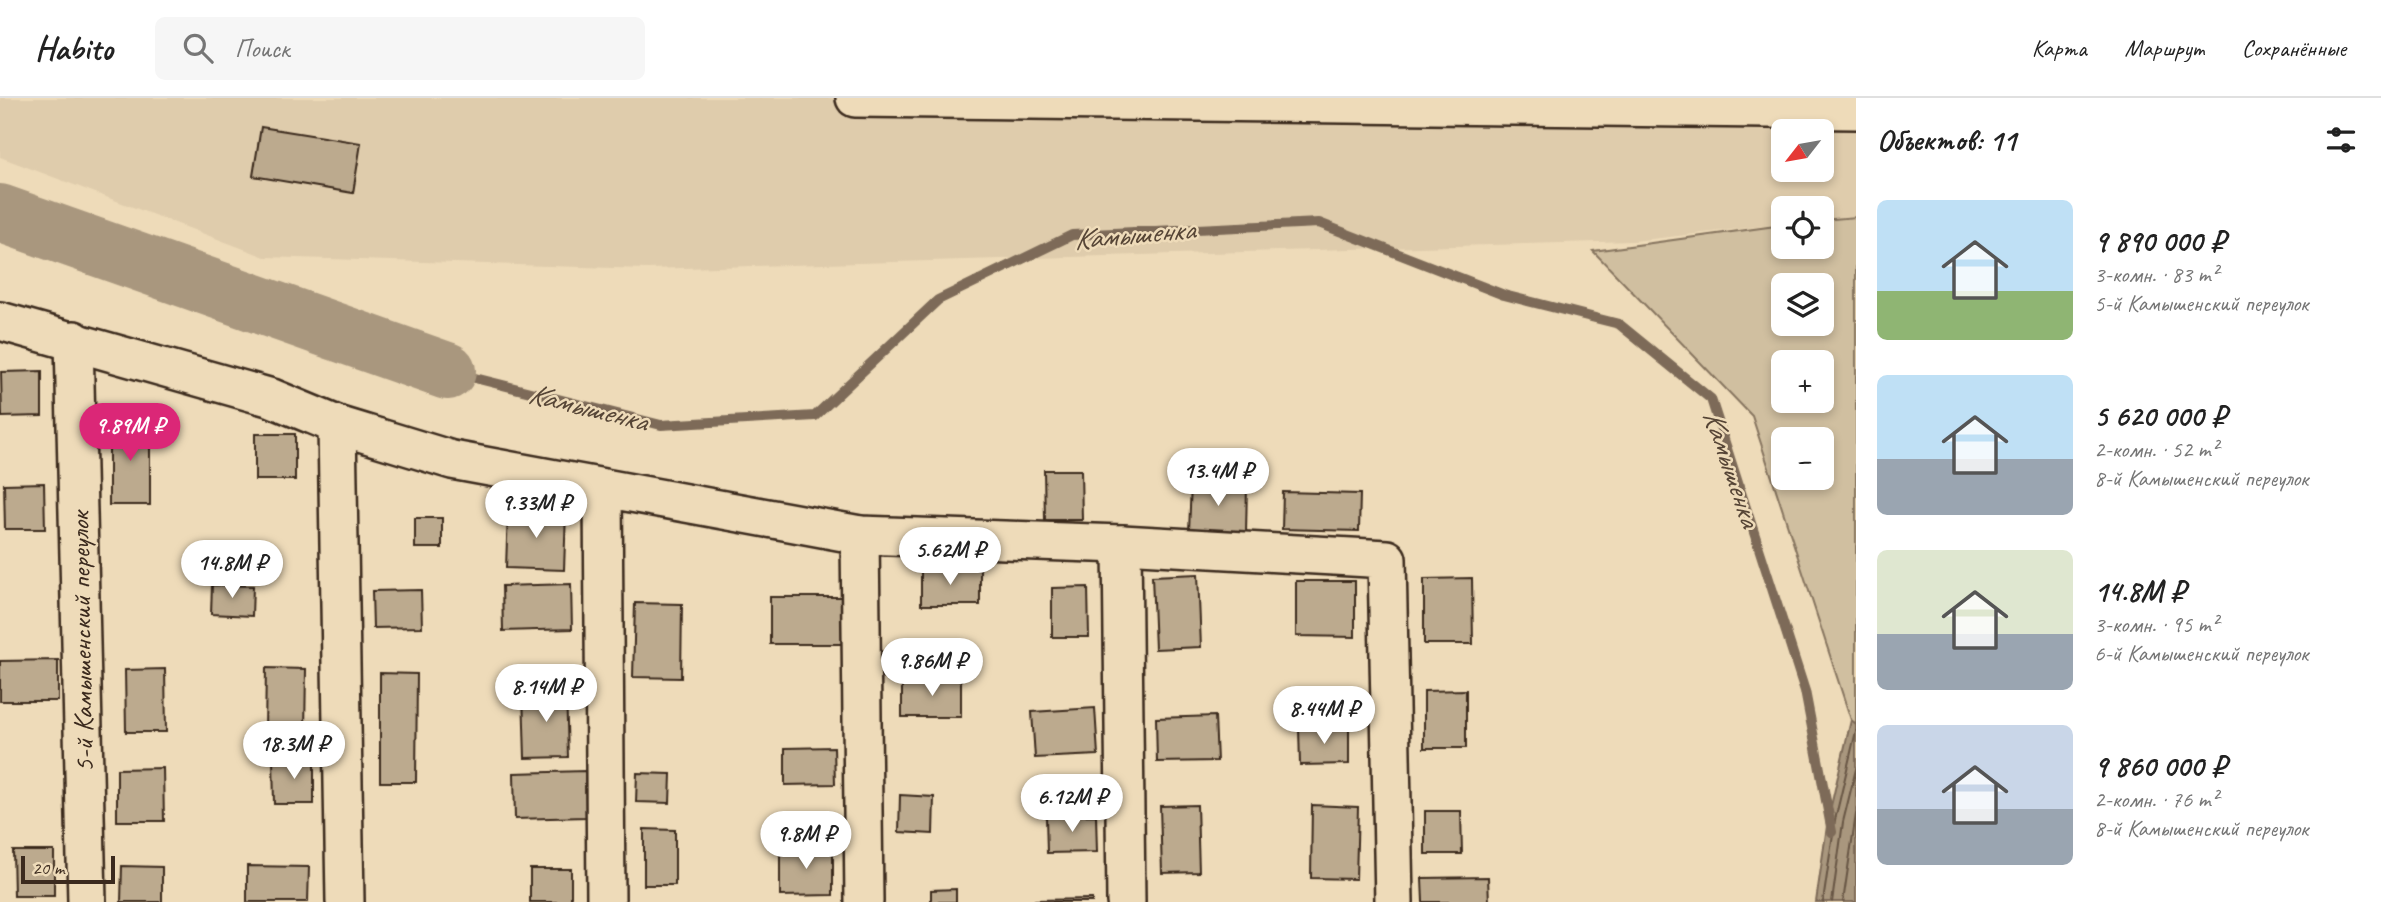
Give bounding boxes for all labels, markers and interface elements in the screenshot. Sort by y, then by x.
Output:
search box [155,17,645,80]
text: Habito [35,27,113,69]
icon: search [179,29,217,67]
text: Поиск [235,32,290,65]
text: Карта [2032,33,2087,63]
text: Маршрут [2125,33,2204,63]
text: Сохранённые [2242,33,2346,63]
north arrow [1771,119,1834,182]
map controls [1771,119,1834,490]
text: Объектов: 11 [1877,121,2016,159]
icon: filters [2322,121,2360,159]
button: locate [1771,196,1834,259]
water label: Камышенка [1072,210,1199,258]
text: 9 890 000 ₽ [2094,222,2225,260]
icon: home [1933,228,2017,312]
text: 3-комн. · 83 m² [2094,260,2218,289]
button: layers [1771,273,1834,336]
text: 5-й Камышенский переулок [2094,289,2308,318]
button: + [1771,350,1834,413]
water label: Камышенка [525,374,654,441]
text: 5 620 000 ₽ [2094,397,2226,435]
icon: home [1933,403,2017,487]
pin: 9.89M ₽ [65,404,195,463]
water label: Камышенка [1694,405,1771,534]
text: 9.89M ₽ [95,411,165,440]
button: − [1771,427,1834,490]
text: 2-комн. · 52 m² [2094,435,2218,464]
pin: 13.4M ₽ [1153,448,1283,508]
text: 13.4M ₽ [1183,456,1253,485]
text: 8-й Камышенский переулок [2094,464,2308,493]
pin: 9.33M ₽ [471,480,601,540]
text: 9.33M ₽ [501,488,571,517]
street label: 5-й Камышенский переулок [62,509,101,773]
pin: 5.62M ₽ [885,528,1015,587]
text: 5.62M ₽ [915,535,985,564]
pin: 14.8M ₽ [167,540,297,600]
text: 14.8M ₽ [197,548,267,577]
text: 14.8M ₽ [2094,572,2185,610]
icon: home [1933,578,2017,662]
text: 3-комн. · 95 m² [2094,610,2218,639]
pin: 9.86M ₽ [867,638,997,698]
text: 6-й Камышенский переулок [2094,639,2308,668]
text: 9.86M ₽ [897,646,967,675]
pin: 8.14M ₽ [481,664,611,724]
text: 8.14M ₽ [511,672,581,701]
pin: 8.44M ₽ [1259,686,1389,746]
text: 8.44M ₽ [1289,694,1359,723]
pin: 18.3M ₽ [229,722,359,781]
text: 18.3M ₽ [259,729,329,758]
text: 9 860 000 ₽ [2094,747,2226,785]
icon: home [1933,753,2017,837]
pin: 6.12M ₽ [1007,774,1137,834]
text: 6.12M ₽ [1037,782,1107,811]
text: 2-комн. · 76 m² [2094,785,2218,814]
pin: 9.8M ₽ [749,812,863,871]
text: 8-й Камышенский переулок [2094,814,2308,843]
text: 9.8M ₽ [776,819,836,848]
scale bar [21,853,116,885]
text: 20 m [32,856,64,880]

